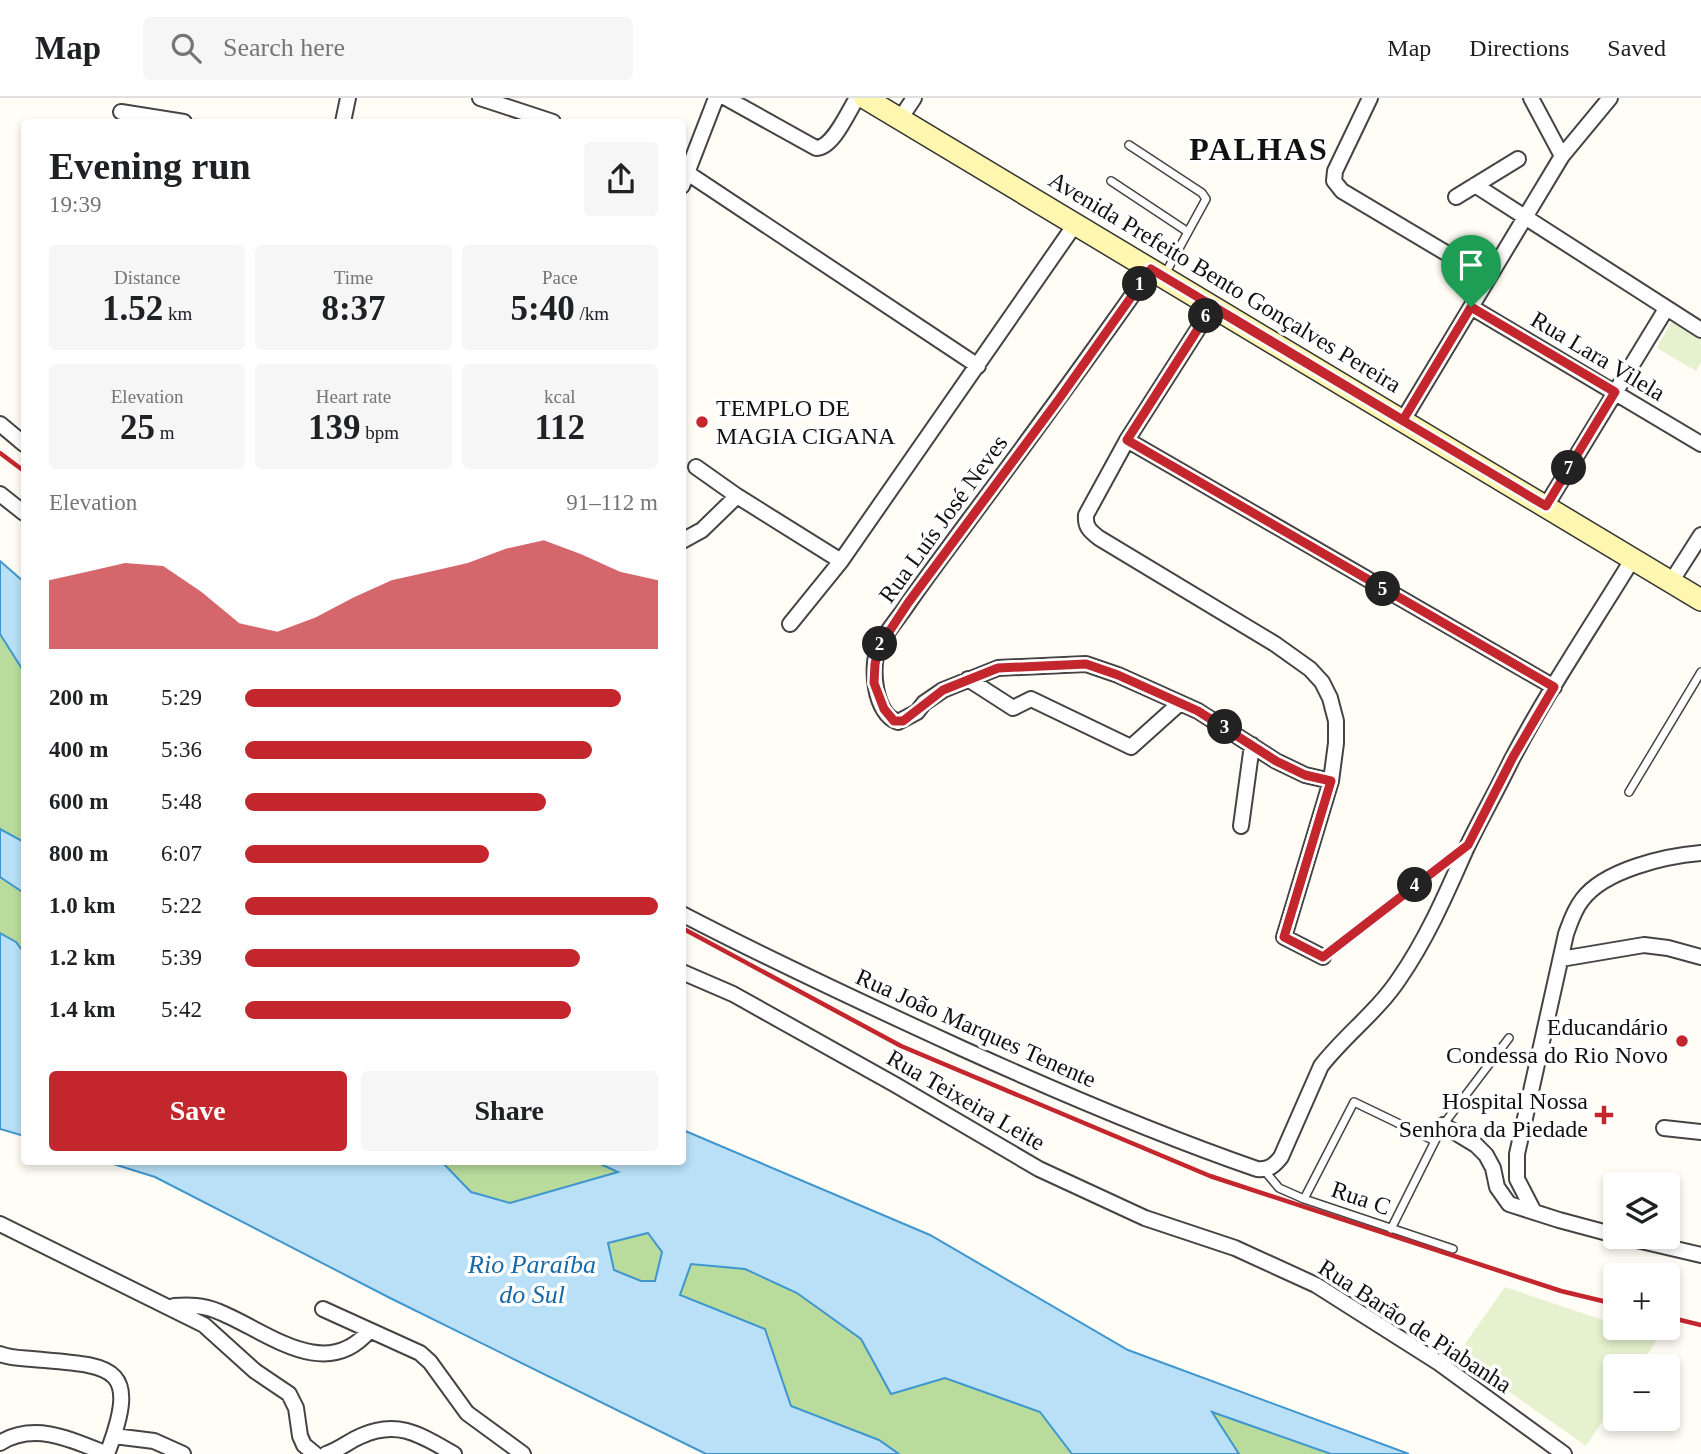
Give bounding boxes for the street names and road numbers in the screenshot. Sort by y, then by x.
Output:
street label: Avenida Prefeito Bento Gonçalves Pereira [1044,166,1406,398]
street label: Rua Lara Vilela [1526,306,1670,406]
street label: Rua Luís José Neves [874,430,1012,608]
street label: Rua João Marques Tenente [852,963,1100,1093]
street label: Rua Teixeira Leite [883,1044,1049,1156]
street label: Rua C [1328,1176,1394,1220]
street label: Rua Barão de Piabanha [1314,1254,1517,1398]

